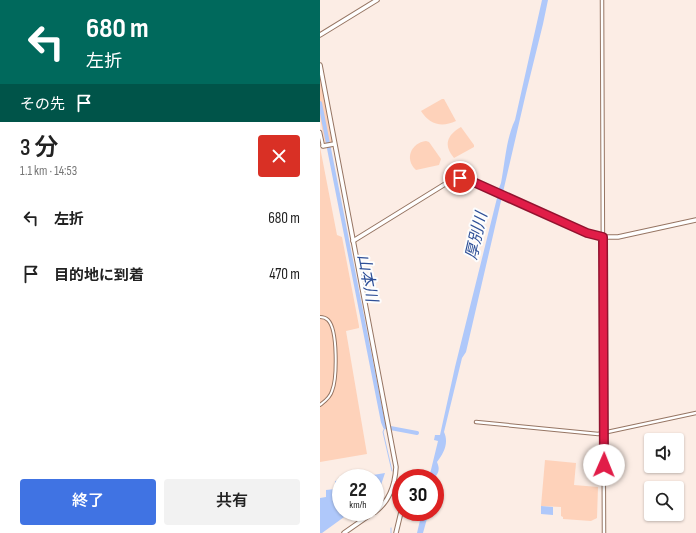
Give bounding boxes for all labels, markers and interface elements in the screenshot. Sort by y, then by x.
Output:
text: 680 m [86,12,149,45]
icon: left [20,16,72,68]
text: 左折 [86,51,122,72]
icon: arrive [73,92,95,114]
text: その先 [20,95,65,114]
text: 3 分 [20,133,58,162]
button: close [258,135,300,177]
pin [443,161,477,195]
text: 1.1 km · 14:53 [20,163,77,179]
icon: arrive [449,167,471,189]
icon: left [20,207,42,229]
text: 680 m [268,209,300,228]
water label: 厚別川 [462,209,492,262]
text: 左折 [54,210,84,229]
water label: 山本川 [353,253,381,305]
icon: arrive [20,263,42,285]
text: 470 m [269,265,300,284]
text: 目的地に到着 [54,266,144,285]
map controls [644,433,684,521]
button: sound [644,433,684,473]
position arrow [583,444,625,486]
speed limit sign: 30 [392,469,444,521]
text: 22 [349,478,367,502]
button: 終了 [20,479,156,525]
button: 共有 [164,479,300,525]
button: search [644,481,684,521]
text: km/h [349,499,367,511]

